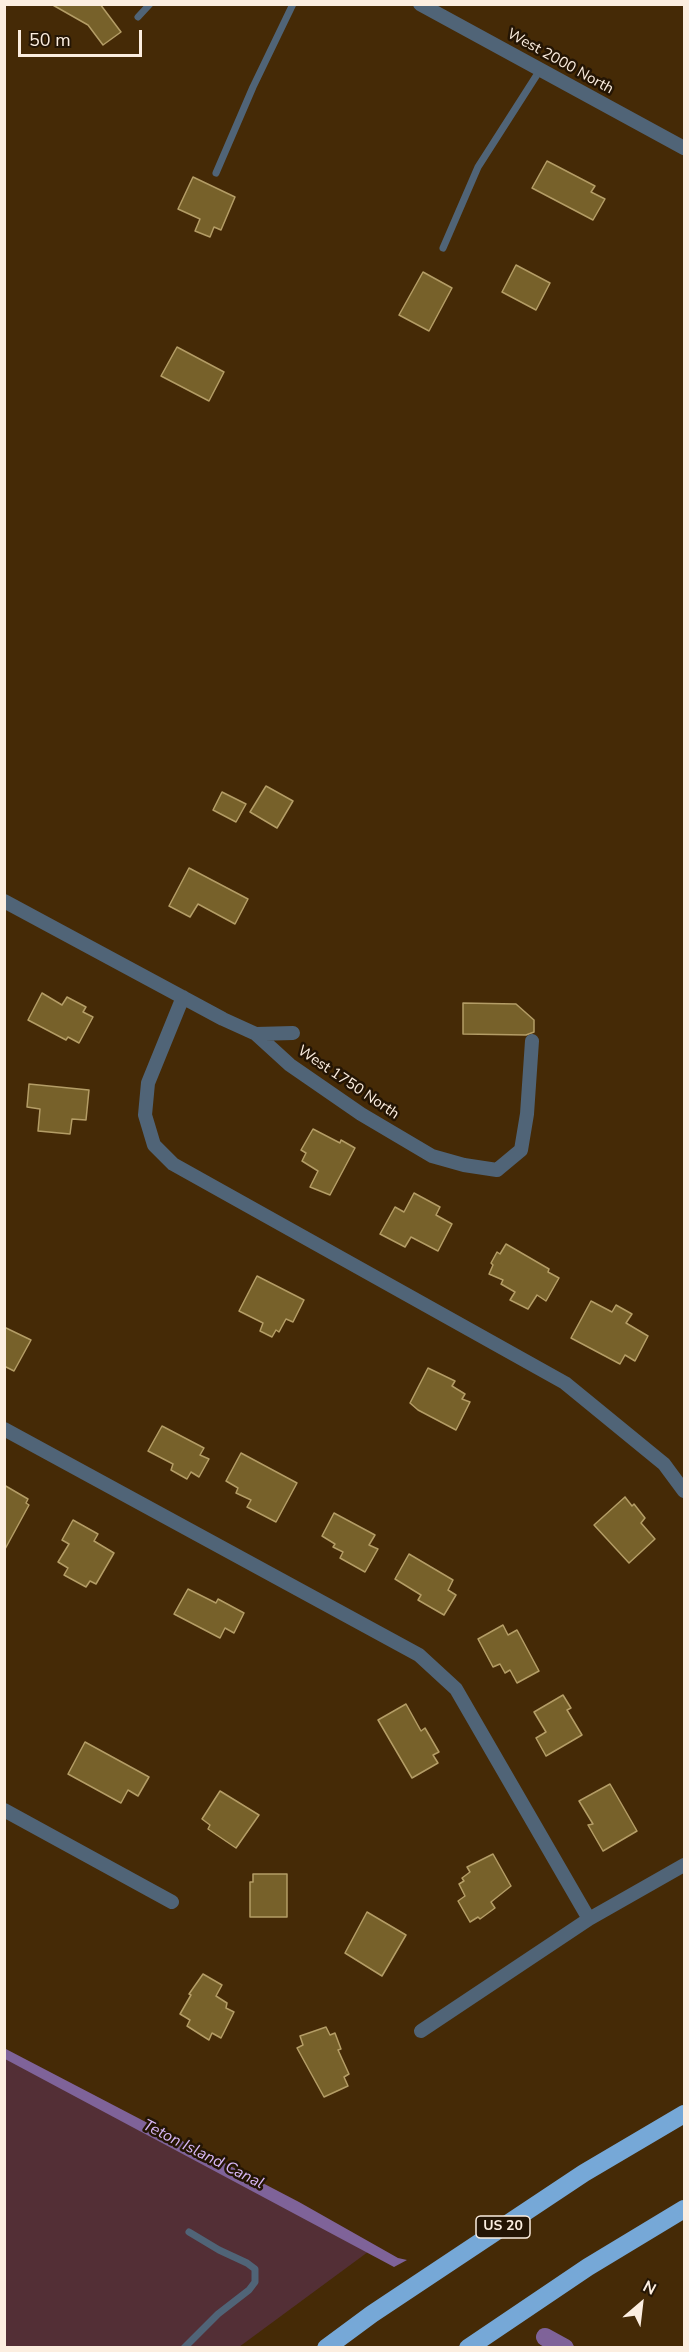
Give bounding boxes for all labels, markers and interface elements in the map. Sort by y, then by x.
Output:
scale bar [21,18,146,56]
street label: West 2000 North [504,25,616,99]
text: 50 m [29,28,71,52]
street label: West 1750 North [294,1042,402,1124]
water label: Teton Island Canal [139,2116,267,2194]
road number: US 20 [476,2216,530,2238]
north arrow [611,2274,671,2334]
text: N [639,2276,660,2301]

